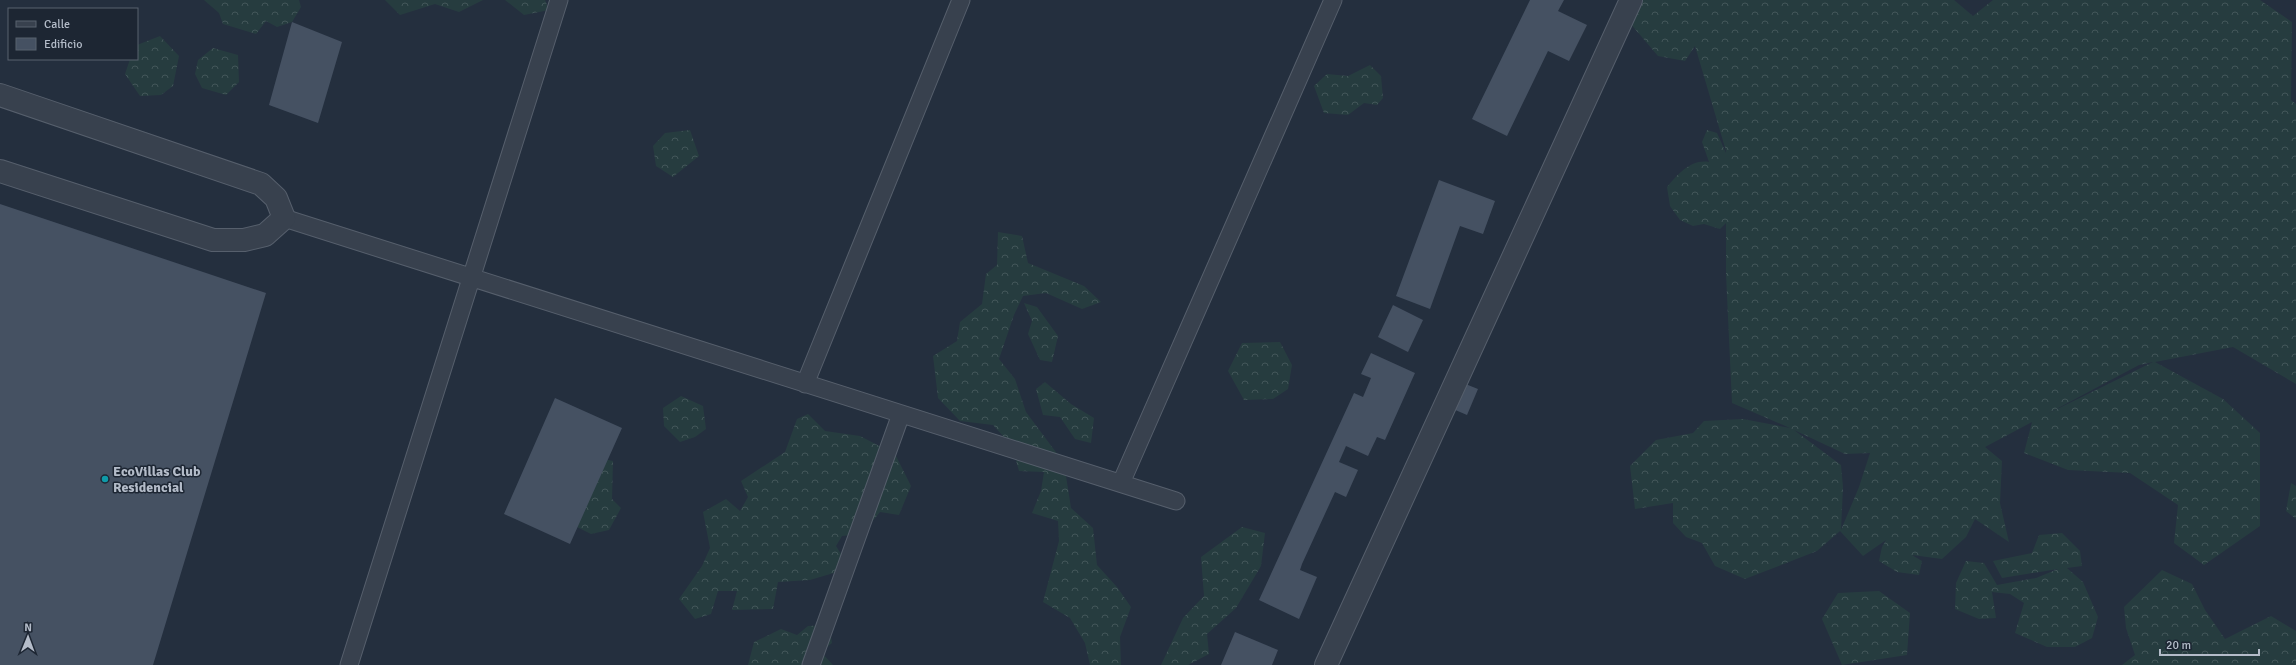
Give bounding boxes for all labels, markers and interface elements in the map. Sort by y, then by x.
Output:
legend [8,8,138,60]
text: Calle [44,17,70,32]
text: Edificio [44,37,82,52]
place label: EcoVillas Club Residencial [113,463,201,496]
marker: EcoVillas Club Residencial [100,474,110,484]
north arrow [8,617,48,657]
text: N [24,621,32,634]
scale bar [2160,631,2259,657]
text: 20 m [2166,638,2191,653]

